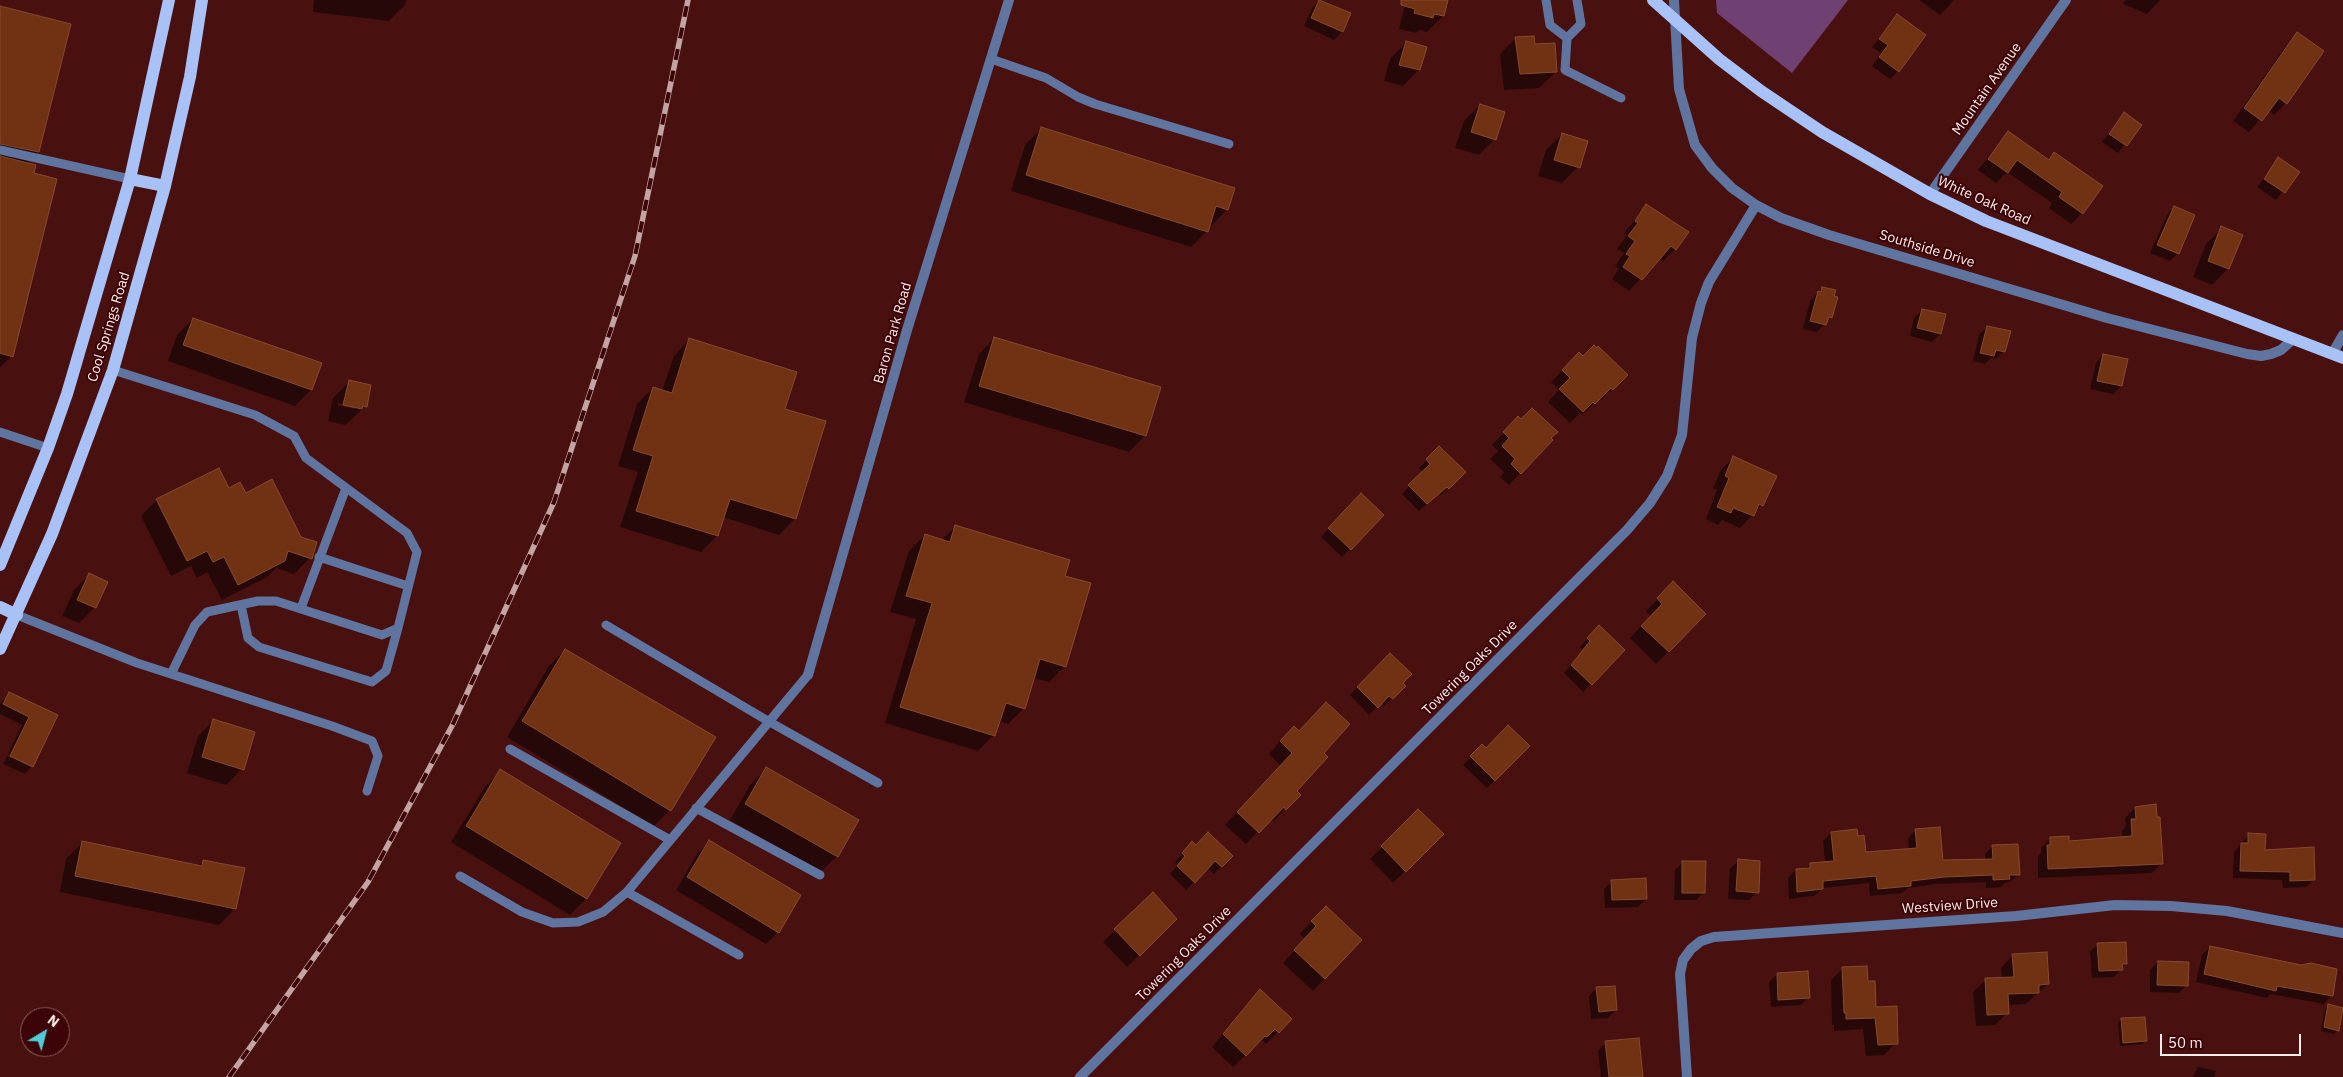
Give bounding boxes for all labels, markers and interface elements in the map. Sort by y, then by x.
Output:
street label: Mountain Avenue [1949,40,2025,138]
street label: White Oak Road [1935,173,2033,229]
street label: Southside Drive [1877,227,1977,271]
street label: Cool Springs Road [84,270,134,384]
street label: Baron Park Road [871,280,915,386]
street label: Towering Oaks Drive [1419,617,1521,719]
street label: Westview Drive [1901,894,1999,918]
street label: Towering Oaks Drive [1133,903,1235,1005]
north arrow [20,1007,70,1057]
text: N [44,1011,63,1031]
scale bar [2163,1024,2304,1056]
text: 50 m [2168,1033,2203,1052]

